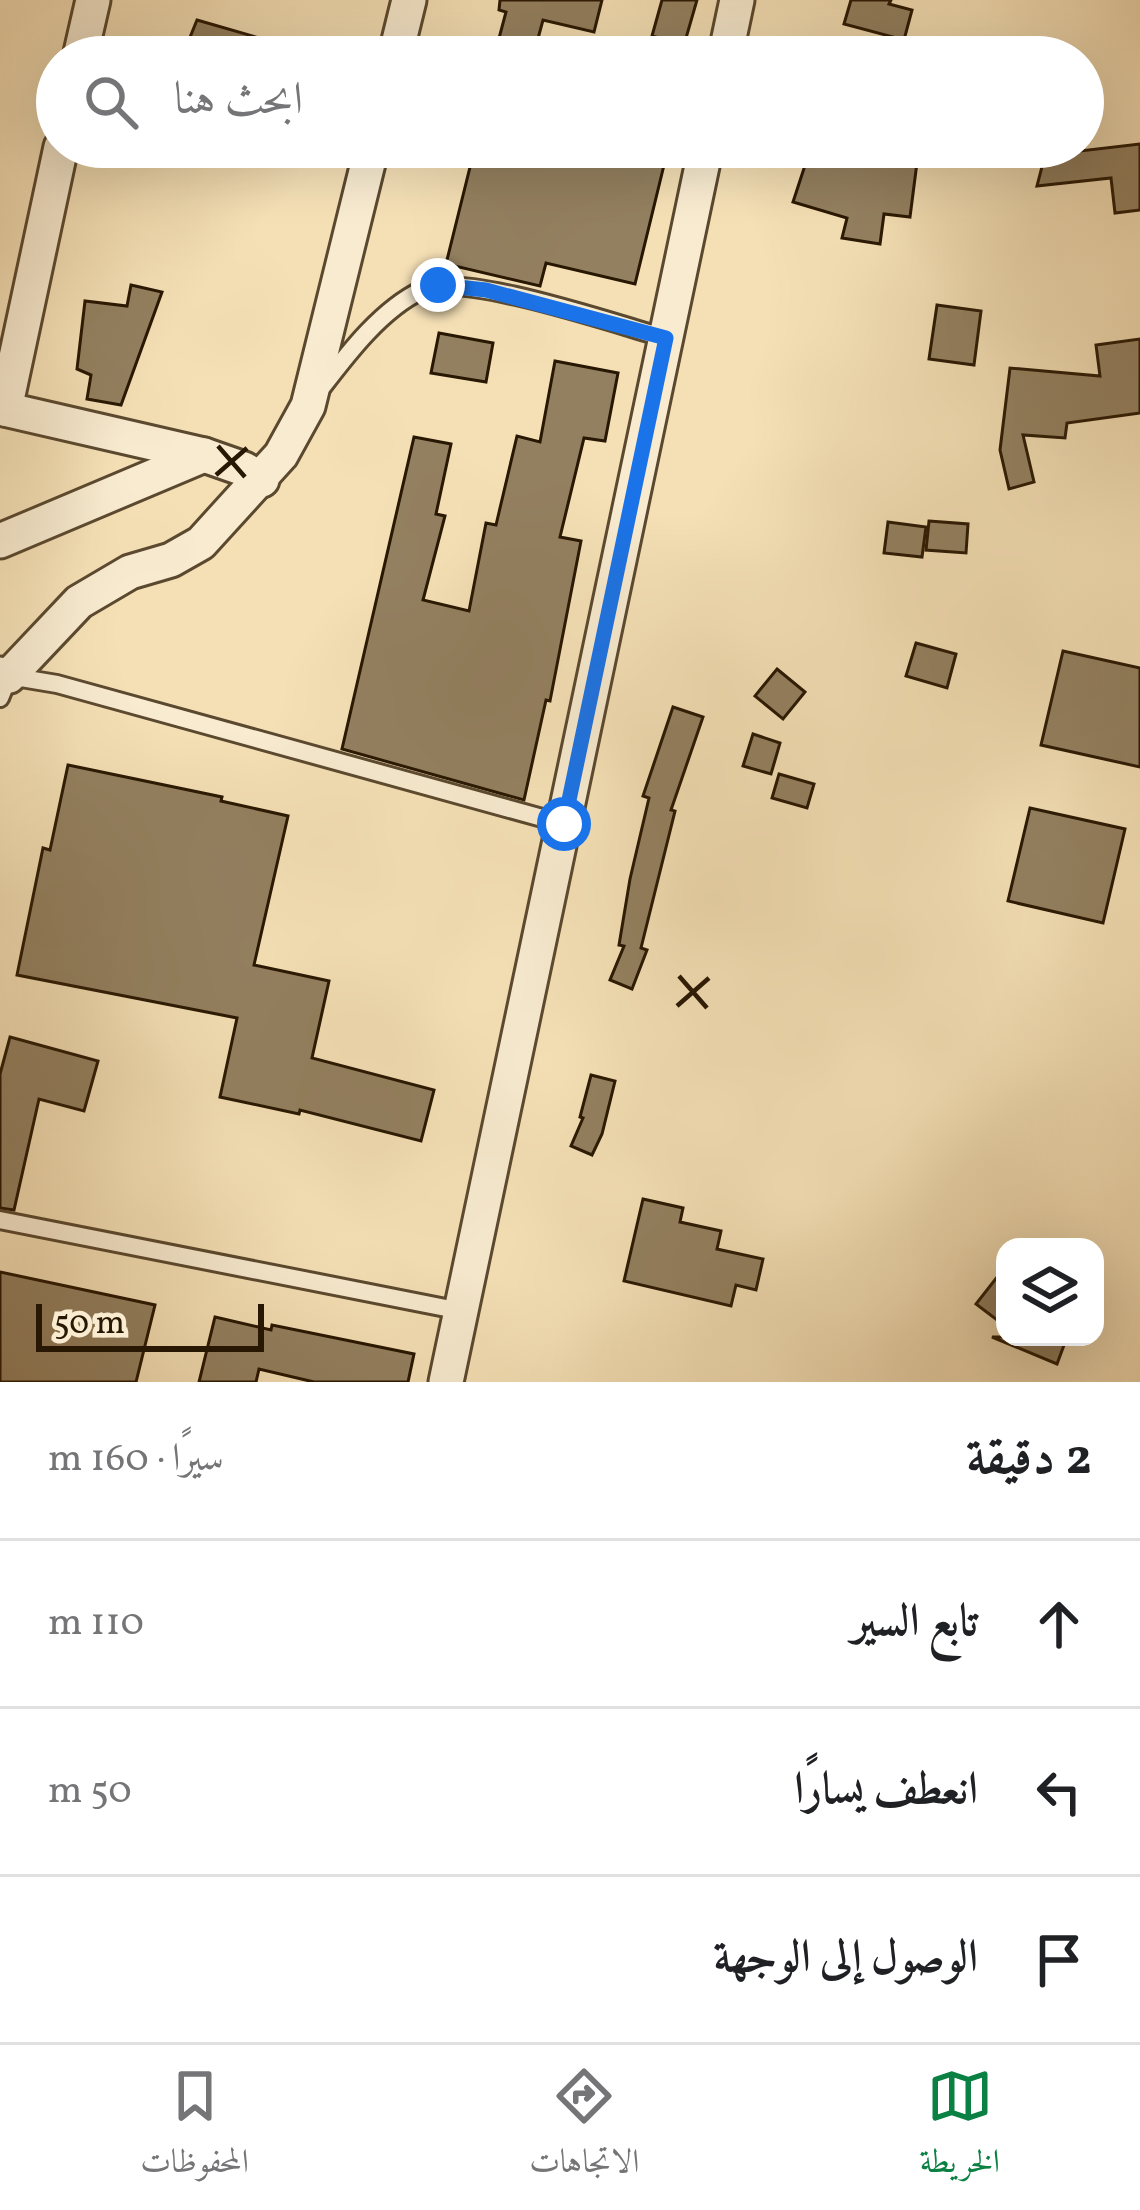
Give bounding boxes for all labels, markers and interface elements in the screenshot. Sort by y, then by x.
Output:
search box [36,36,1104,168]
icon: search [78,69,144,135]
text: ابحث هنا [174,70,303,133]
route end [411,258,465,312]
route start [537,797,591,851]
map controls [996,1238,1104,1346]
button: layers [996,1238,1104,1346]
scale bar [36,1298,264,1351]
text: 50 m [54,1302,125,1348]
text: 2 دقيقة [966,1424,1092,1495]
text: سيرًا · 160 m [48,1433,224,1487]
icon: ahead [1026,1591,1092,1657]
text: تابع السير [852,1592,978,1655]
text: 110 m [48,1597,144,1651]
icon: left [1026,1759,1092,1825]
text: انعطف يسارًا [794,1760,978,1823]
text: 50 m [48,1765,132,1819]
icon: arrive [1026,1927,1092,1993]
text: الوصول إلى الوجهة [713,1928,978,1991]
tab: المحفوظات [140,2063,249,2193]
tab: الاتجاهات [529,2063,639,2193]
tab: الخريطة [920,2063,1000,2193]

